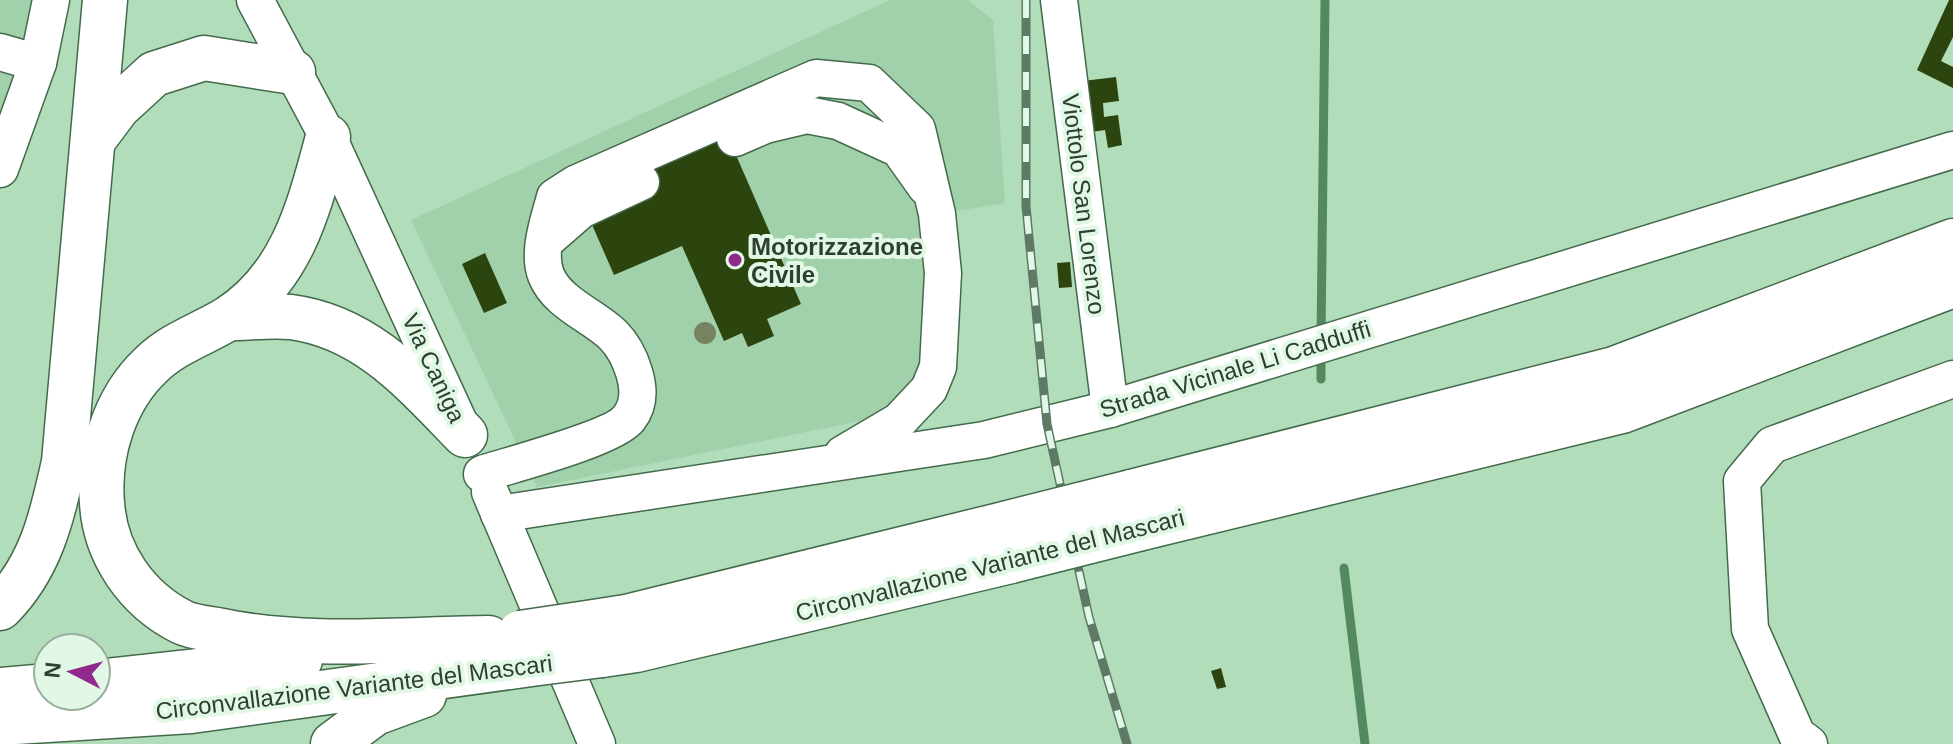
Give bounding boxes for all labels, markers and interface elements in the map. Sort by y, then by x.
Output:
street label: Viottolo San Lorenzo [1057,92,1111,316]
place label: Motorizzazione Civile [751,233,923,288]
marker: Motorizzazione Civile [726,251,744,269]
street label: Via Caniga [397,309,471,427]
street label: Strada Vicinale Li Cadduffi [1096,315,1374,423]
street label: Circonvallazione Variante del Mascari [793,504,1187,626]
north arrow [32,632,112,712]
street label: Circonvallazione Variante del Mascari [154,649,554,725]
text: N [39,661,66,679]

